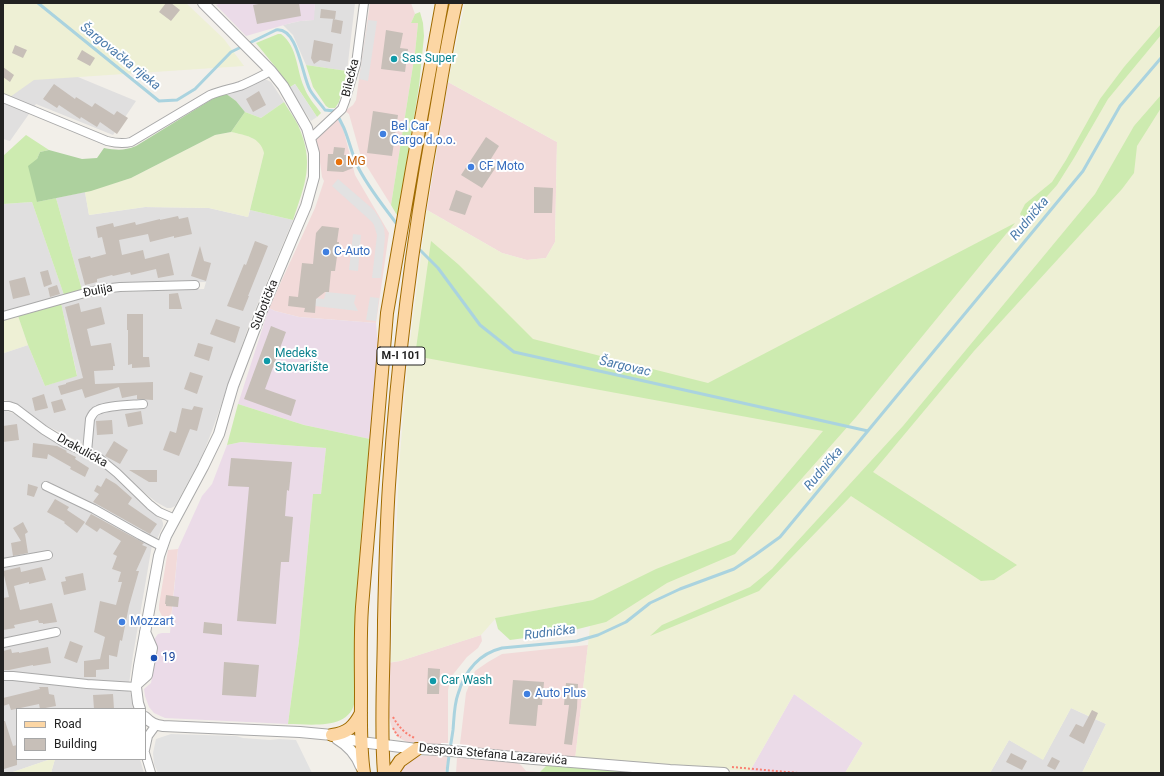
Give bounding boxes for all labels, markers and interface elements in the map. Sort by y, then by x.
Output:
water label: Šargovačka rijeka [77,20,163,94]
place label: Sas Super [402,52,456,66]
marker: Sas Super [389,54,399,64]
street label: Bilećka [339,58,363,98]
place label: Bel Car Cargo d.o.o. [391,120,456,148]
marker: Bel Car Cargo d.o.o. [378,129,388,139]
place label: MG [347,155,366,169]
marker: MG [334,157,344,167]
place label: CF Moto [479,160,524,174]
marker: CF Moto [466,162,476,172]
water label: Rudnička [1007,194,1053,244]
place label: C-Auto [334,245,370,259]
marker: C-Auto [321,247,331,257]
street label: Subotička [248,278,282,332]
street label: Đulija [82,281,114,301]
place label: Medeks Stovarište [275,347,328,375]
road number: M-I 101 [377,347,425,365]
water label: Šargovac [598,354,652,380]
marker: Medeks Stovarište [262,356,272,366]
street label: Drakulićka [54,431,110,471]
water label: Rudnička [801,444,847,494]
place label: Mozzart [130,615,174,629]
marker: Mozzart [117,617,127,627]
water label: Rudnička [523,622,577,644]
place label: 19 [162,651,175,665]
marker: 19 [149,653,159,663]
place label: Car Wash [441,674,492,688]
marker: Car Wash [428,676,438,686]
place label: Auto Plus [535,687,586,701]
marker: Auto Plus [522,689,532,699]
legend [16,708,146,760]
text: Road [54,717,82,731]
text: Building [54,737,97,751]
street label: Despota Stefana Lazarevića [418,741,568,769]

